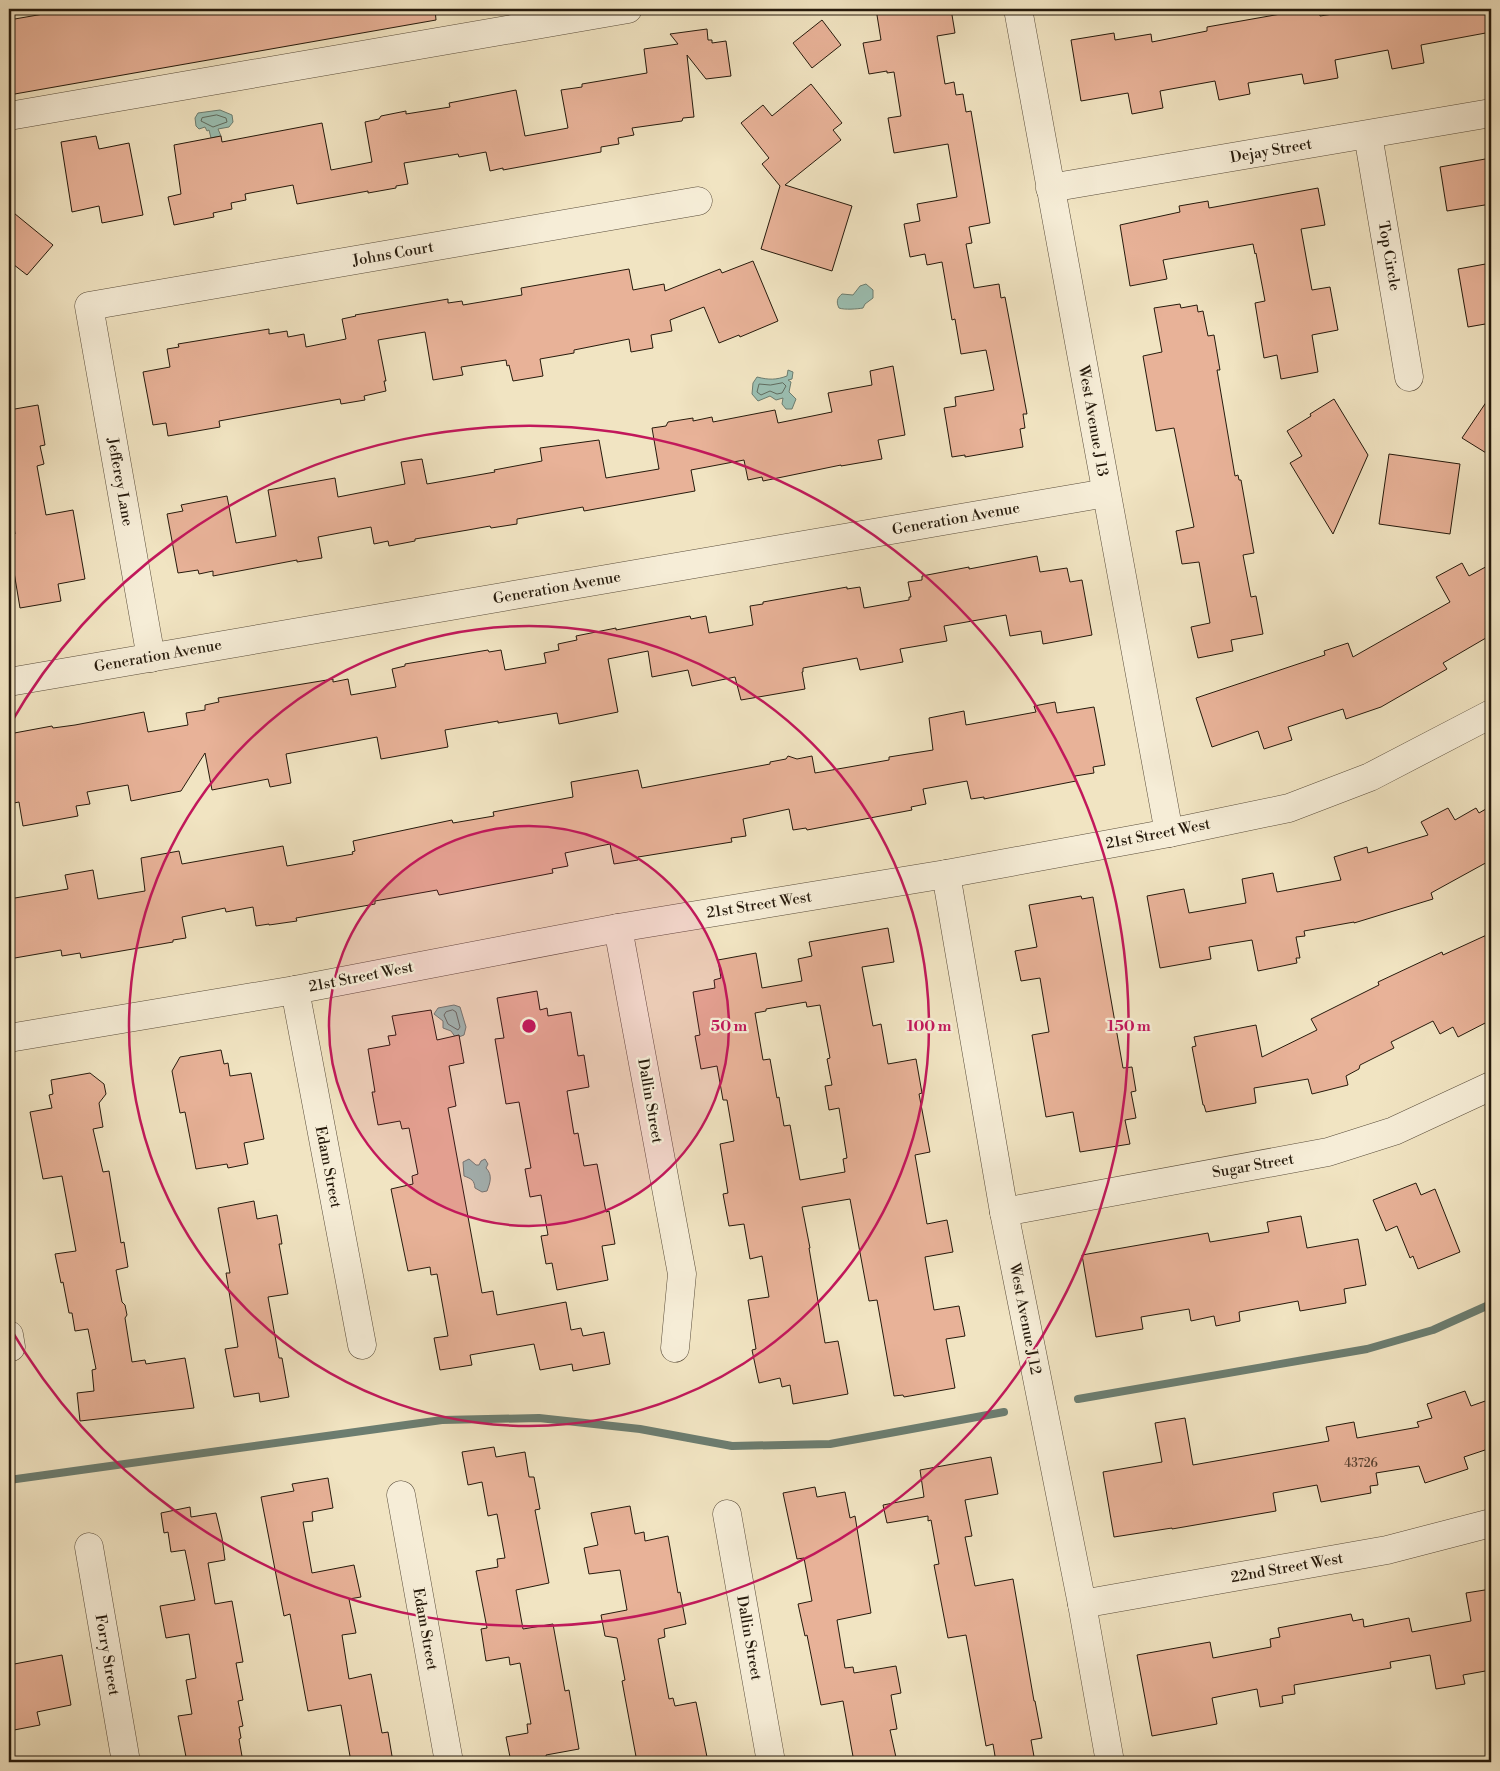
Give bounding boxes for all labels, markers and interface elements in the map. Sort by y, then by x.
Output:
street label: Dejay Street [1229,134,1314,168]
street label: Top Circle [1374,220,1404,292]
street label: Johns Court [350,237,436,271]
street label: West Avenue J 13 [1074,363,1112,478]
street label: Jefferey Lane [103,435,137,528]
street label: Generation Avenue [891,498,1021,540]
street label: Generation Avenue [492,567,622,609]
street label: Generation Avenue [93,635,223,677]
street label: 21st Street West [1104,814,1213,853]
street label: 21st Street West [705,887,814,923]
street label: 21st Street West [307,957,416,996]
centre of rings [520,1017,538,1035]
text: 50 m [711,1017,747,1036]
text: 100 m [907,1017,952,1036]
text: 150 m [1107,1017,1151,1036]
street label: Dallin Street [633,1057,667,1146]
street label: Edam Street [311,1124,345,1210]
street label: Sugar Street [1211,1149,1296,1183]
street label: West Avenue J 12 [1005,1261,1045,1376]
house number: 43726 [1344,1456,1378,1471]
street label: 22nd Street West [1229,1549,1345,1587]
street label: Edam Street [408,1586,442,1672]
street label: Dallin Street [732,1594,766,1683]
street label: Forry Street [91,1613,124,1698]

